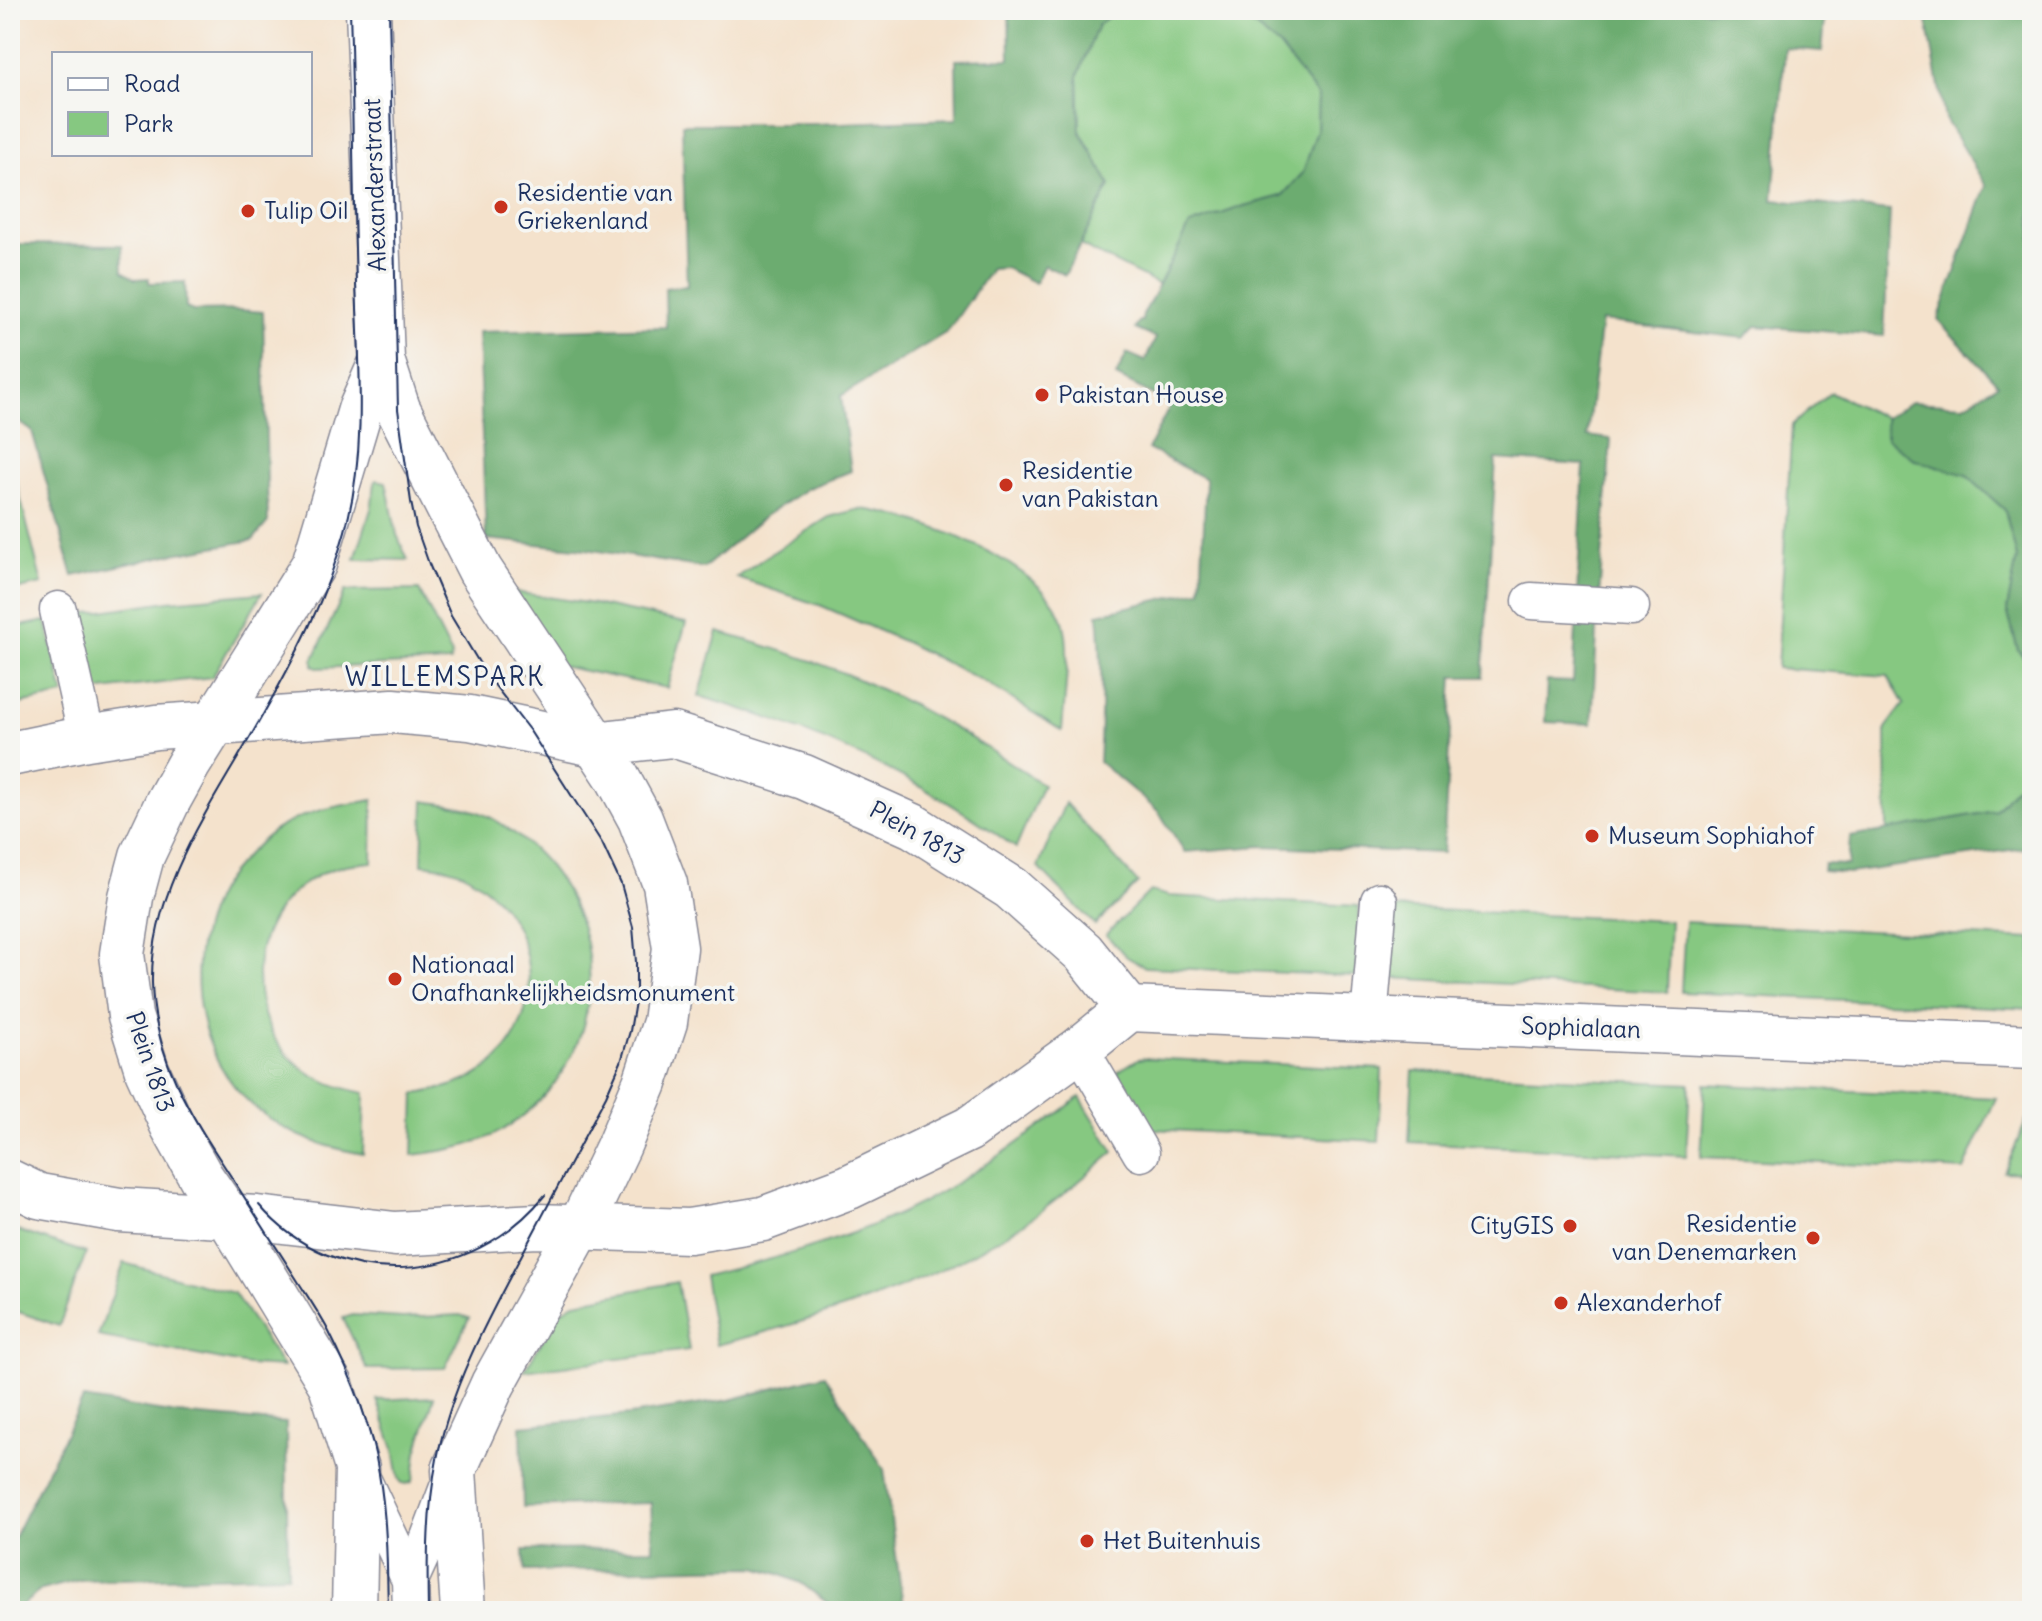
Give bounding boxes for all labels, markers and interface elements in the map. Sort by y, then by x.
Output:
legend [52,52,312,156]
text: Road [124,68,180,98]
street label: Alexanderstraat [356,98,392,272]
text: Park [124,108,174,138]
place label: Residentie van Griekenland [517,177,673,235]
place label: Tulip Oil [264,195,348,225]
marker: Residentie van Griekenland [492,198,510,216]
marker: Tulip Oil [239,202,257,220]
place label: Pakistan House [1058,379,1224,409]
marker: Pakistan House [1033,386,1051,404]
place label: Residentie van Pakistan [1022,455,1159,513]
marker: Residentie van Pakistan [997,476,1015,494]
district label: WILLEMSPARK [345,660,545,693]
street label: Plein 1813 [865,794,970,871]
place label: Museum Sophiahof [1608,820,1816,850]
marker: Museum Sophiahof [1583,827,1601,845]
place label: Nationaal Onafhankelijkheidsmonument [411,949,735,1007]
marker: Nationaal Onafhankelijkheidsmonument [386,970,404,988]
street label: Plein 1813 [120,1008,182,1116]
street label: Sophialaan [1521,1010,1642,1044]
place label: Residentie van Denemarken [1612,1208,1797,1266]
place label: CityGIS [1470,1210,1554,1240]
marker: CityGIS [1561,1217,1579,1235]
marker: Residentie van Denemarken [1804,1229,1822,1247]
place label: Alexanderhof [1577,1287,1723,1317]
marker: Alexanderhof [1552,1294,1570,1312]
place label: Het Buitenhuis [1103,1525,1261,1555]
marker: Het Buitenhuis [1078,1532,1096,1550]

